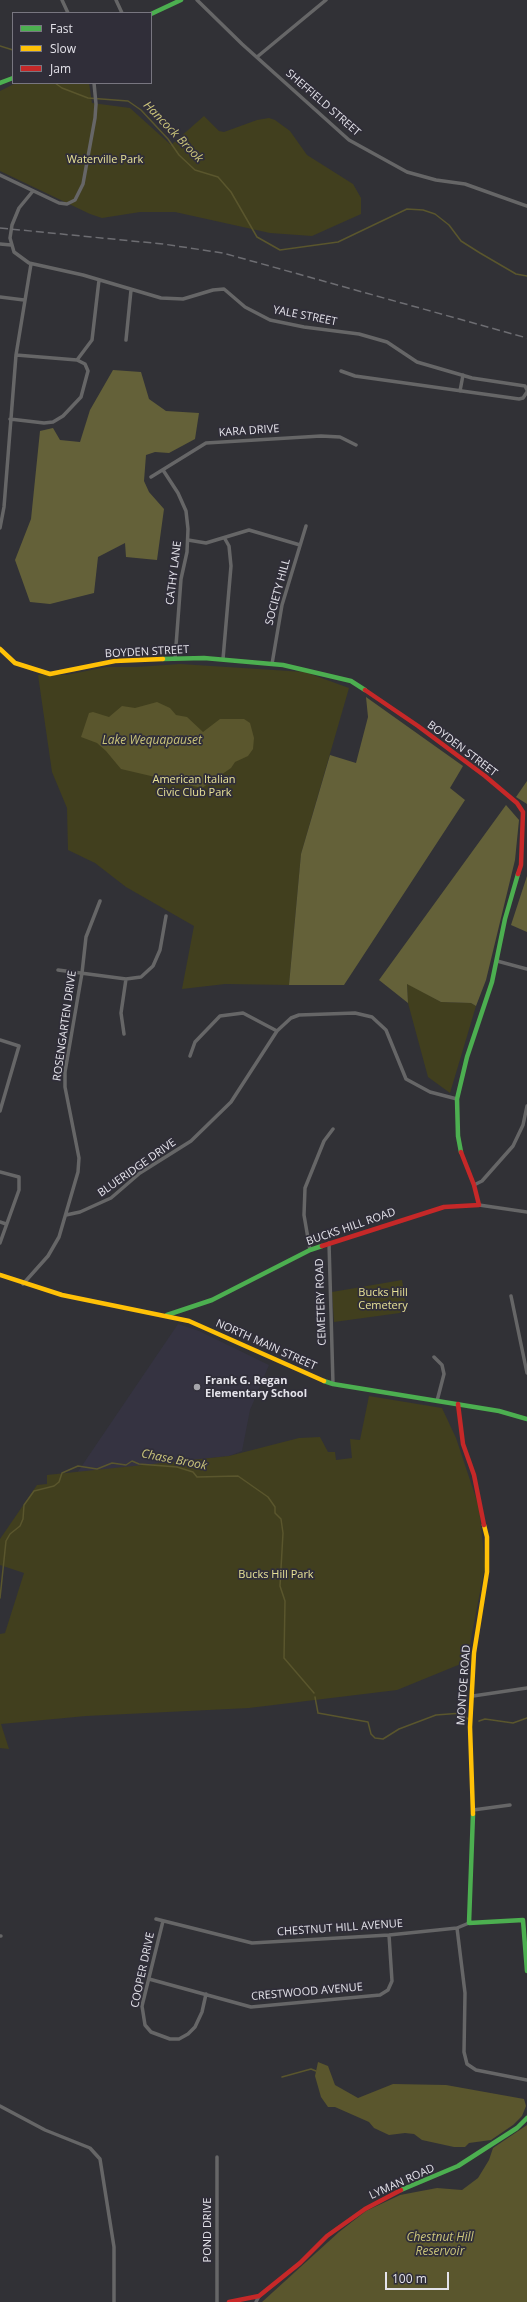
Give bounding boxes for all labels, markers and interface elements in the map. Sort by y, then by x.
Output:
legend [12,12,152,84]
text: Fast [50,20,73,37]
text: Slow [50,40,76,57]
text: Jam [50,60,71,77]
street label: SHEFFIELD STREET [283,67,363,139]
water label: Hancock Brook [140,98,206,166]
park label: Waterville Park [67,153,143,167]
street label: YALE STREET [272,303,338,329]
street label: KARA DRIVE [218,422,280,440]
street label: CATHY LANE [164,540,184,606]
street label: SOCIETY HILL [263,557,293,627]
street label: BOYDEN STREET [105,643,189,661]
street label: BOYDEN STREET [424,718,500,780]
water label: Lake Wequapauset [102,734,202,748]
park label: American Italian Civic Club Park [152,773,236,799]
street label: ROSENGARTEN DRIVE [51,970,79,1082]
street label: BLUERIDGE DRIVE [95,1136,179,1200]
street label: BUCKS HILL ROAD [305,1206,397,1248]
street label: CEMETERY ROAD [313,1258,329,1346]
park label: Bucks Hill Cemetery [358,1286,408,1312]
street label: NORTH MAIN STREET [214,1317,318,1373]
place label: Frank G. Regan Elementary School [205,1374,307,1400]
marker: Frank G. Regan Elementary School [192,1382,202,1392]
water label: Chase Brook [140,1447,208,1473]
park label: Bucks Hill Park [238,1568,314,1582]
street label: MONTOE ROAD [455,1644,473,1726]
street label: CHESTNUT HILL AVENUE [277,1917,403,1939]
street label: COOPER DRIVE [129,1931,157,2009]
street label: CRESTWOOD AVENUE [251,1981,363,2003]
street label: LYMAN ROAD [367,2162,437,2202]
street label: POND DRIVE [201,2198,215,2262]
water label: Chestnut Hill Reservoir [406,2231,474,2259]
scale bar [387,2264,451,2290]
text: 100 m [392,2270,427,2287]

